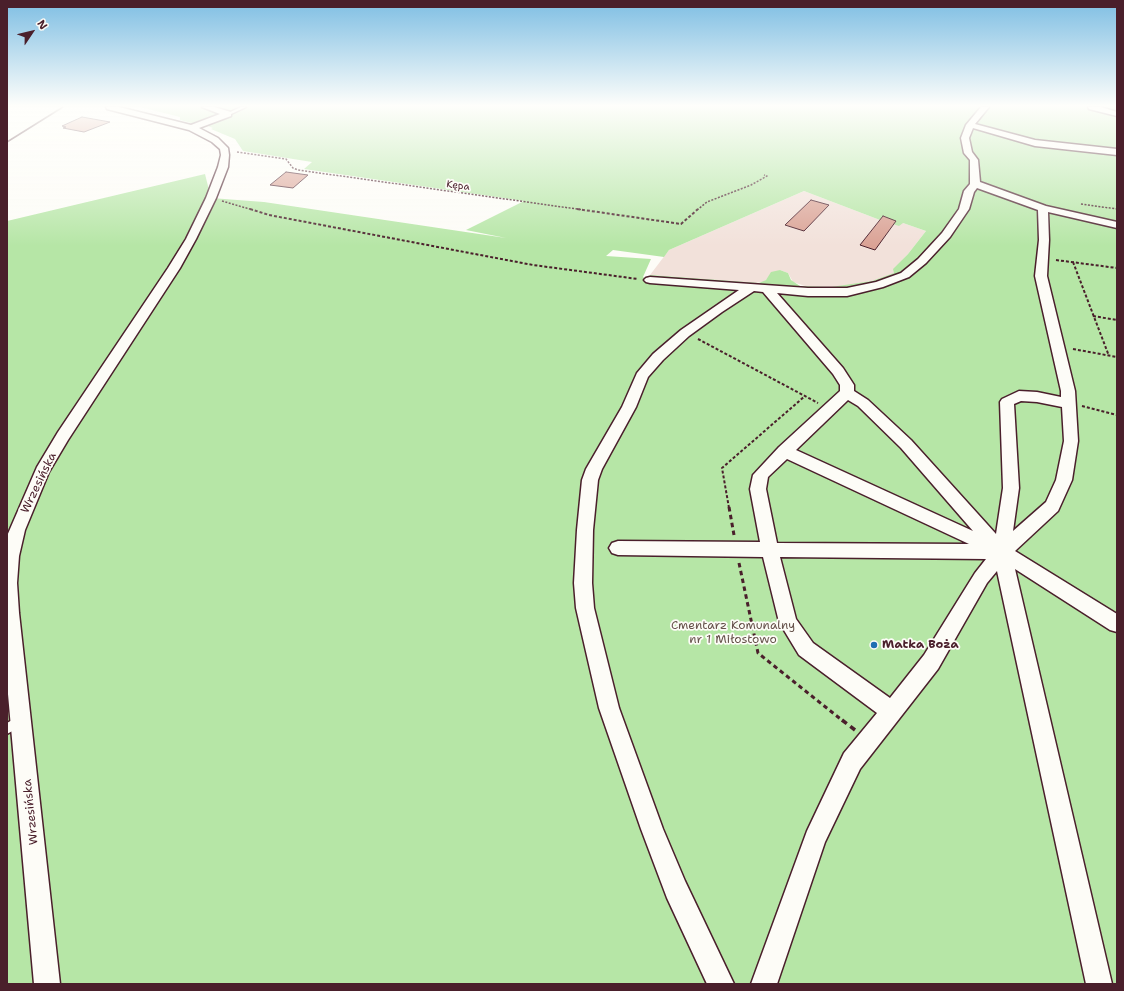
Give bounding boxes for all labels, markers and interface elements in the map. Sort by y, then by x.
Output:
north arrow [12,12,52,52]
text: N [34,17,51,33]
street label: Kępa [445,178,471,194]
street label: Wrzesińska [18,450,60,516]
park label: Cmentarz Komunalny nr 1 Miłostowo [671,619,795,647]
place label: Matka Boża [882,638,959,652]
marker: Matka Boża [869,640,879,650]
street label: Wrzesińska [20,778,42,846]

